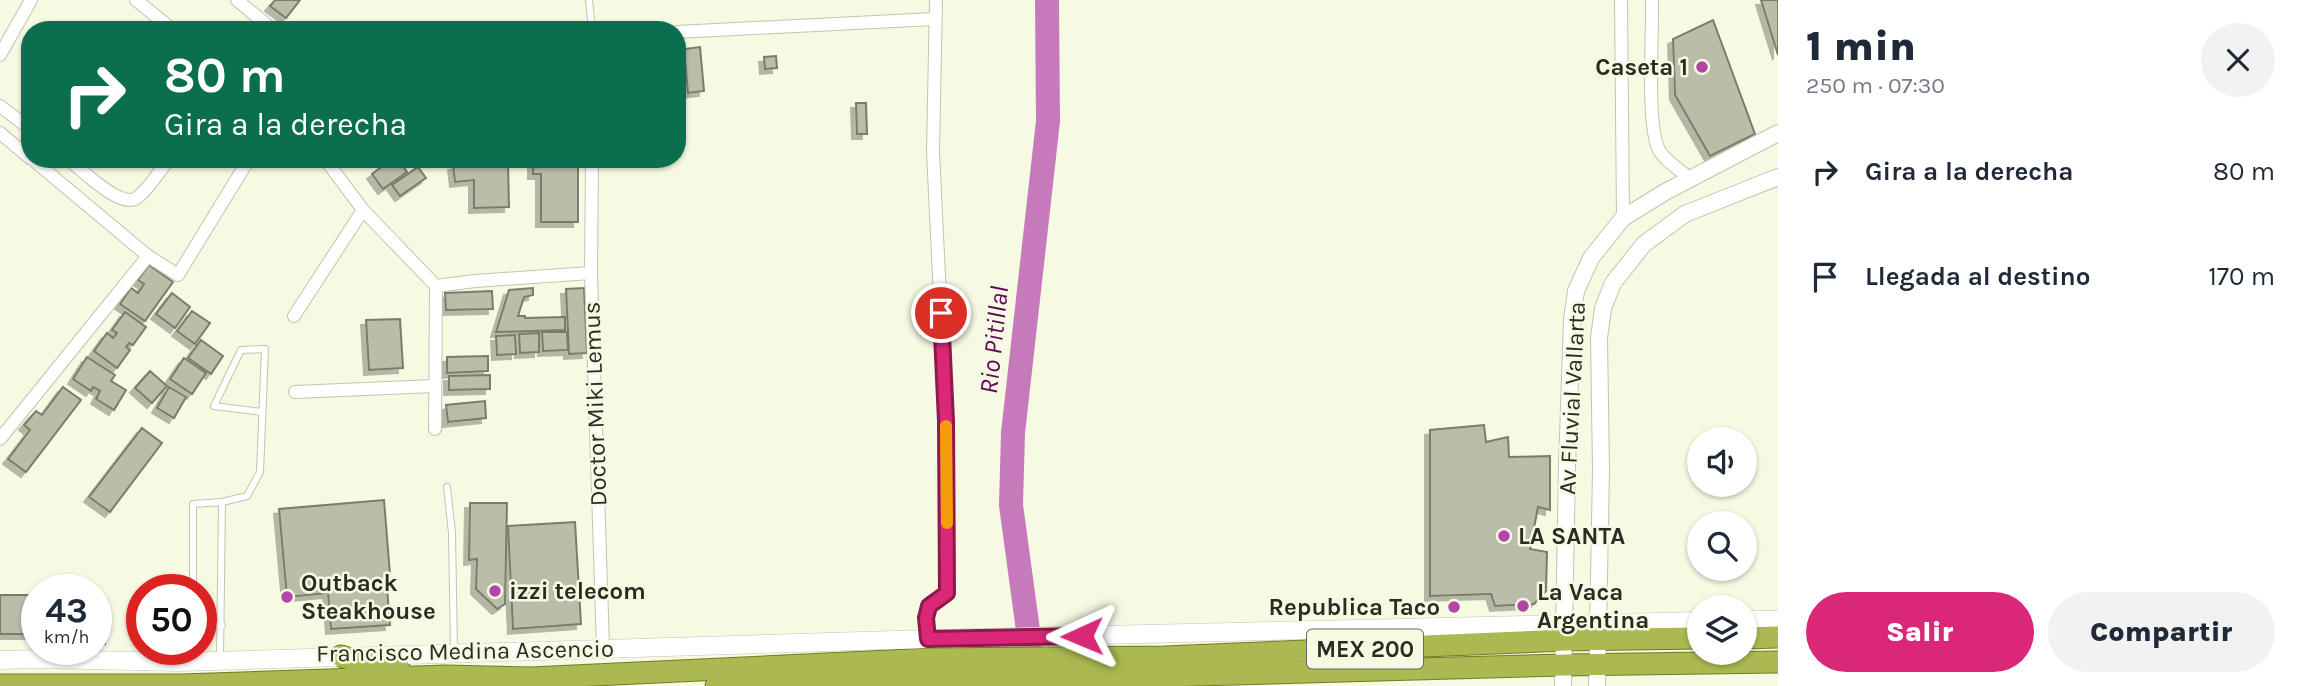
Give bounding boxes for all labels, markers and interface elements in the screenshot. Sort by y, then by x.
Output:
text: 1 min [1806,21,1916,71]
button: close [2201,23,2275,97]
text: 80 m [164,47,286,104]
icon: right [49,49,140,140]
place label: Caseta 1 [1595,53,1688,81]
marker: Caseta 1 [1694,59,1710,75]
text: 250 m · 07:30 [1806,72,1945,99]
text: Gira a la derecha [164,106,407,143]
icon: right [1806,153,1844,191]
text: Gira a la derecha [1865,156,2074,187]
text: 80 m [2213,156,2275,187]
icon: arrive [1806,258,1844,296]
text: Llegada al destino [1865,261,2091,292]
text: 170 m [2208,261,2275,292]
pin [911,283,971,343]
water label: Rio Pitillal [973,285,1015,395]
icon: arrive [922,294,960,332]
street label: Doctor Miki Lemus [577,301,613,507]
street label: Av Fluvial Vallarta [1553,301,1591,495]
map controls [1687,427,1757,665]
button: sound [1687,427,1757,497]
button: search [1687,511,1757,581]
place label: LA SANTA [1518,522,1625,550]
marker: LA SANTA [1496,528,1512,544]
place label: Outback Steakhouse [301,569,436,625]
speed limit sign: 50 [126,574,217,665]
place label: izzi telecom [509,577,646,605]
place label: La Vaca Argentina [1537,578,1649,634]
marker: izzi telecom [487,583,503,599]
marker: Outback Steakhouse [279,589,295,605]
text: 43 [45,590,88,631]
button: Salir [1806,592,2034,672]
button: Compartir [2048,592,2275,672]
place label: Republica Taco [1269,593,1440,621]
button: layers [1687,595,1757,665]
marker: La Vaca Argentina [1515,598,1531,614]
position arrow [1045,599,1119,673]
marker: Republica Taco [1446,599,1462,615]
text: km/h [44,626,89,648]
road number: MEX 200 [1307,629,1423,668]
street label: Francisco Medina Ascencio [316,634,614,668]

